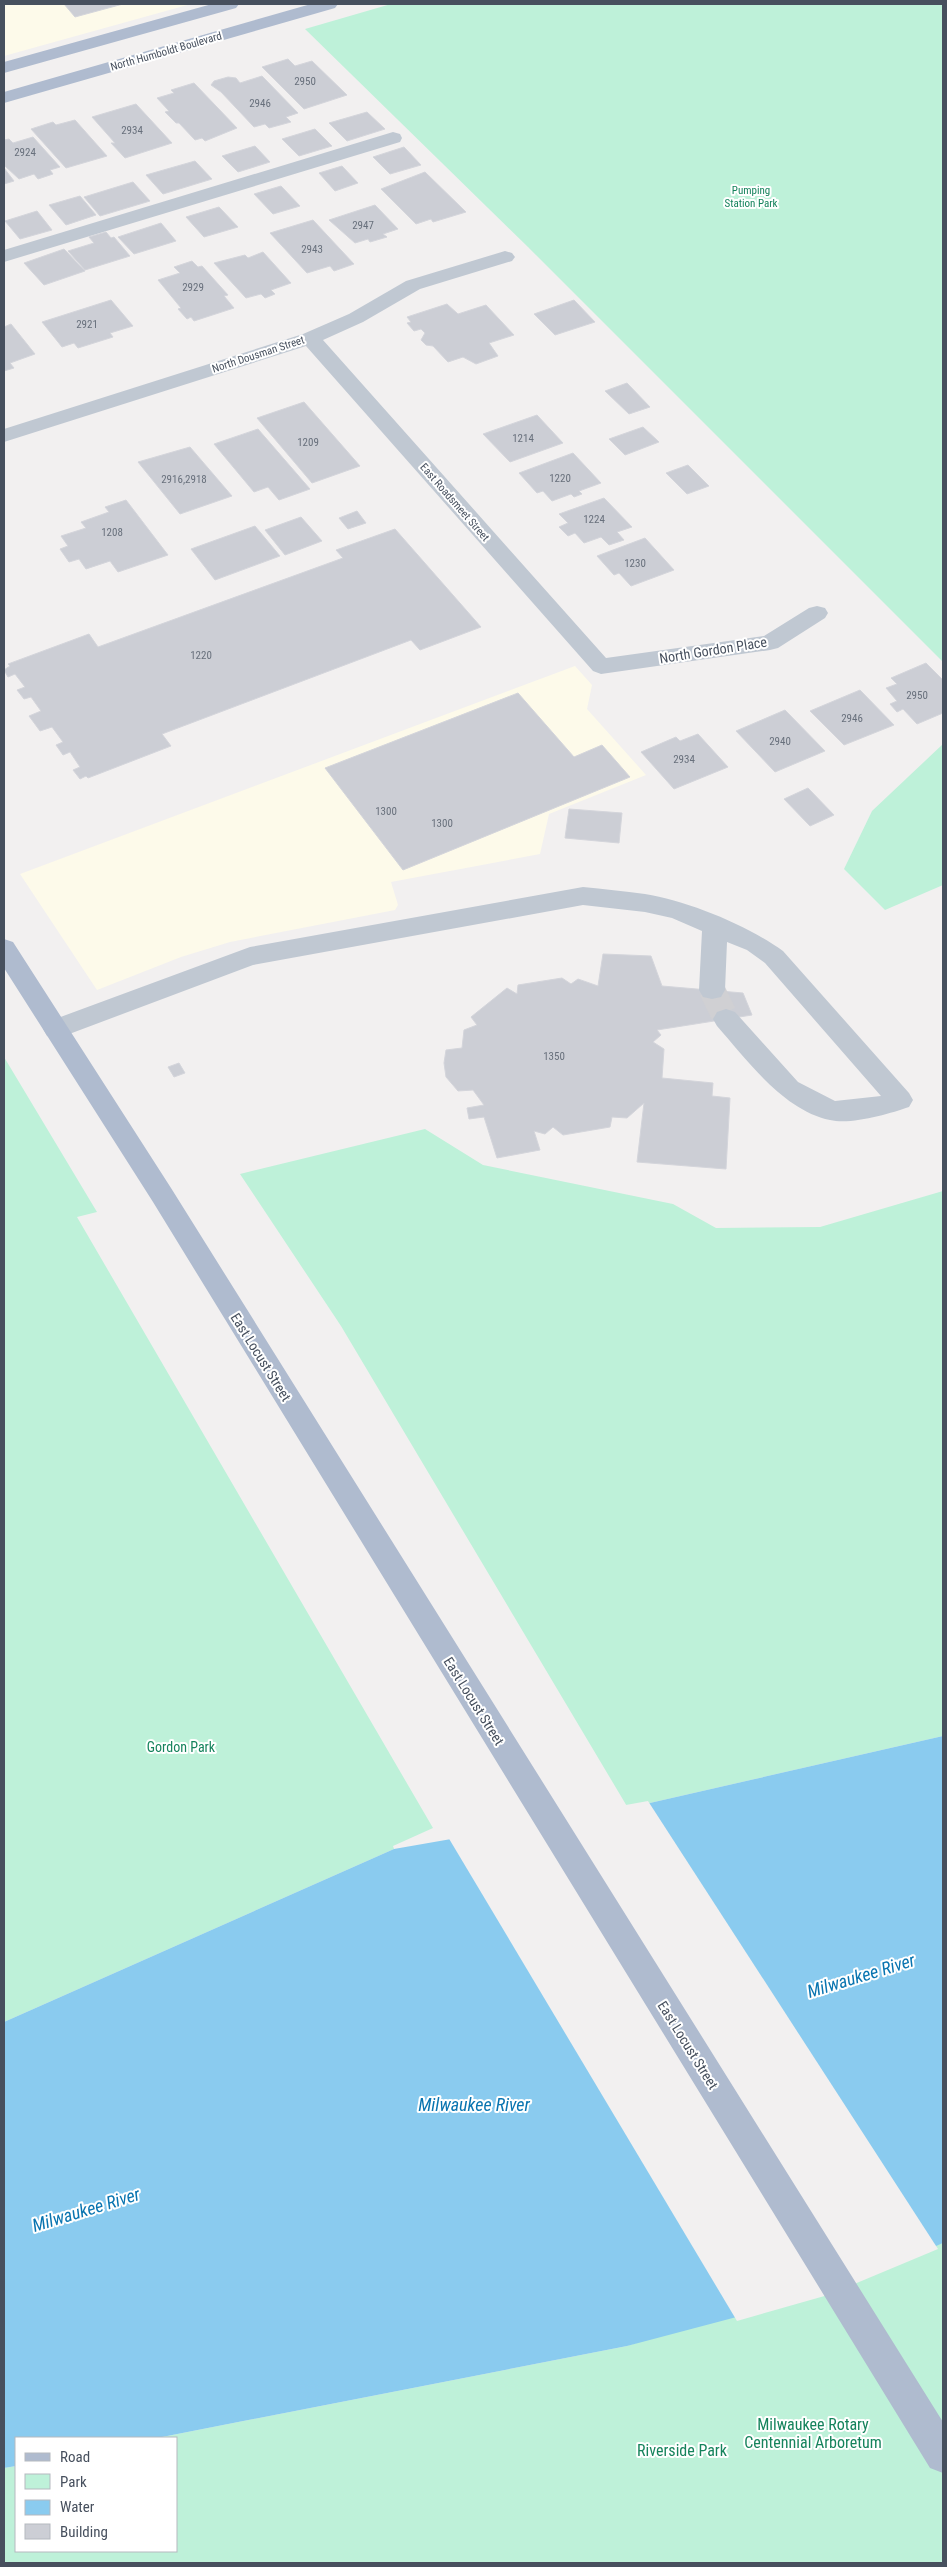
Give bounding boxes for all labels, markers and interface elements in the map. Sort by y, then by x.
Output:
street label: North Humboldt Boulevard [109,29,223,74]
house number: 2950 [294,75,316,88]
house number: 2946 [249,97,271,110]
house number: 2934 [121,124,143,137]
house number: 2924 [14,146,36,159]
park label: Pumping Station Park [725,184,778,210]
house number: 2947 [352,219,374,232]
house number: 2943 [301,243,323,256]
house number: 2929 [182,281,204,294]
house number: 2921 [76,318,98,331]
street label: North Dousman Street [210,333,306,376]
house number: 1214 [512,432,534,445]
house number: 1209 [297,436,319,449]
street label: East Roadsmeet Street [417,461,492,544]
house number: 1220 [549,472,571,485]
house number: 2916,2918 [161,473,207,486]
house number: 1224 [583,513,605,526]
house number: 1208 [101,526,123,539]
house number: 1230 [624,557,646,570]
street label: North Gordon Place [658,634,768,666]
house number: 1220 [190,649,212,662]
house number: 2950 [906,689,928,702]
house number: 2946 [841,712,863,725]
house number: 2940 [769,735,791,748]
house number: 2934 [673,753,695,766]
house number: 1300 [375,805,397,818]
house number: 1300 [431,817,453,830]
house number: 1350 [543,1050,565,1063]
street label: East Locust Street [227,1310,295,1404]
street label: East Locust Street [440,1654,508,1748]
park label: Gordon Park [147,1739,216,1755]
water label: Milwaukee River [804,1949,918,2002]
street label: East Locust Street [654,1998,722,2092]
water label: Milwaukee River [418,2094,531,2115]
water label: Milwaukee River [29,2183,143,2236]
park label: Milwaukee Rotary Centennial Arboretum [744,2415,882,2452]
legend [15,2437,178,2552]
park label: Riverside Park [637,2441,728,2460]
text: Road [60,2448,90,2466]
text: Park [60,2473,87,2491]
text: Water [60,2498,95,2516]
text: Building [60,2523,108,2541]

